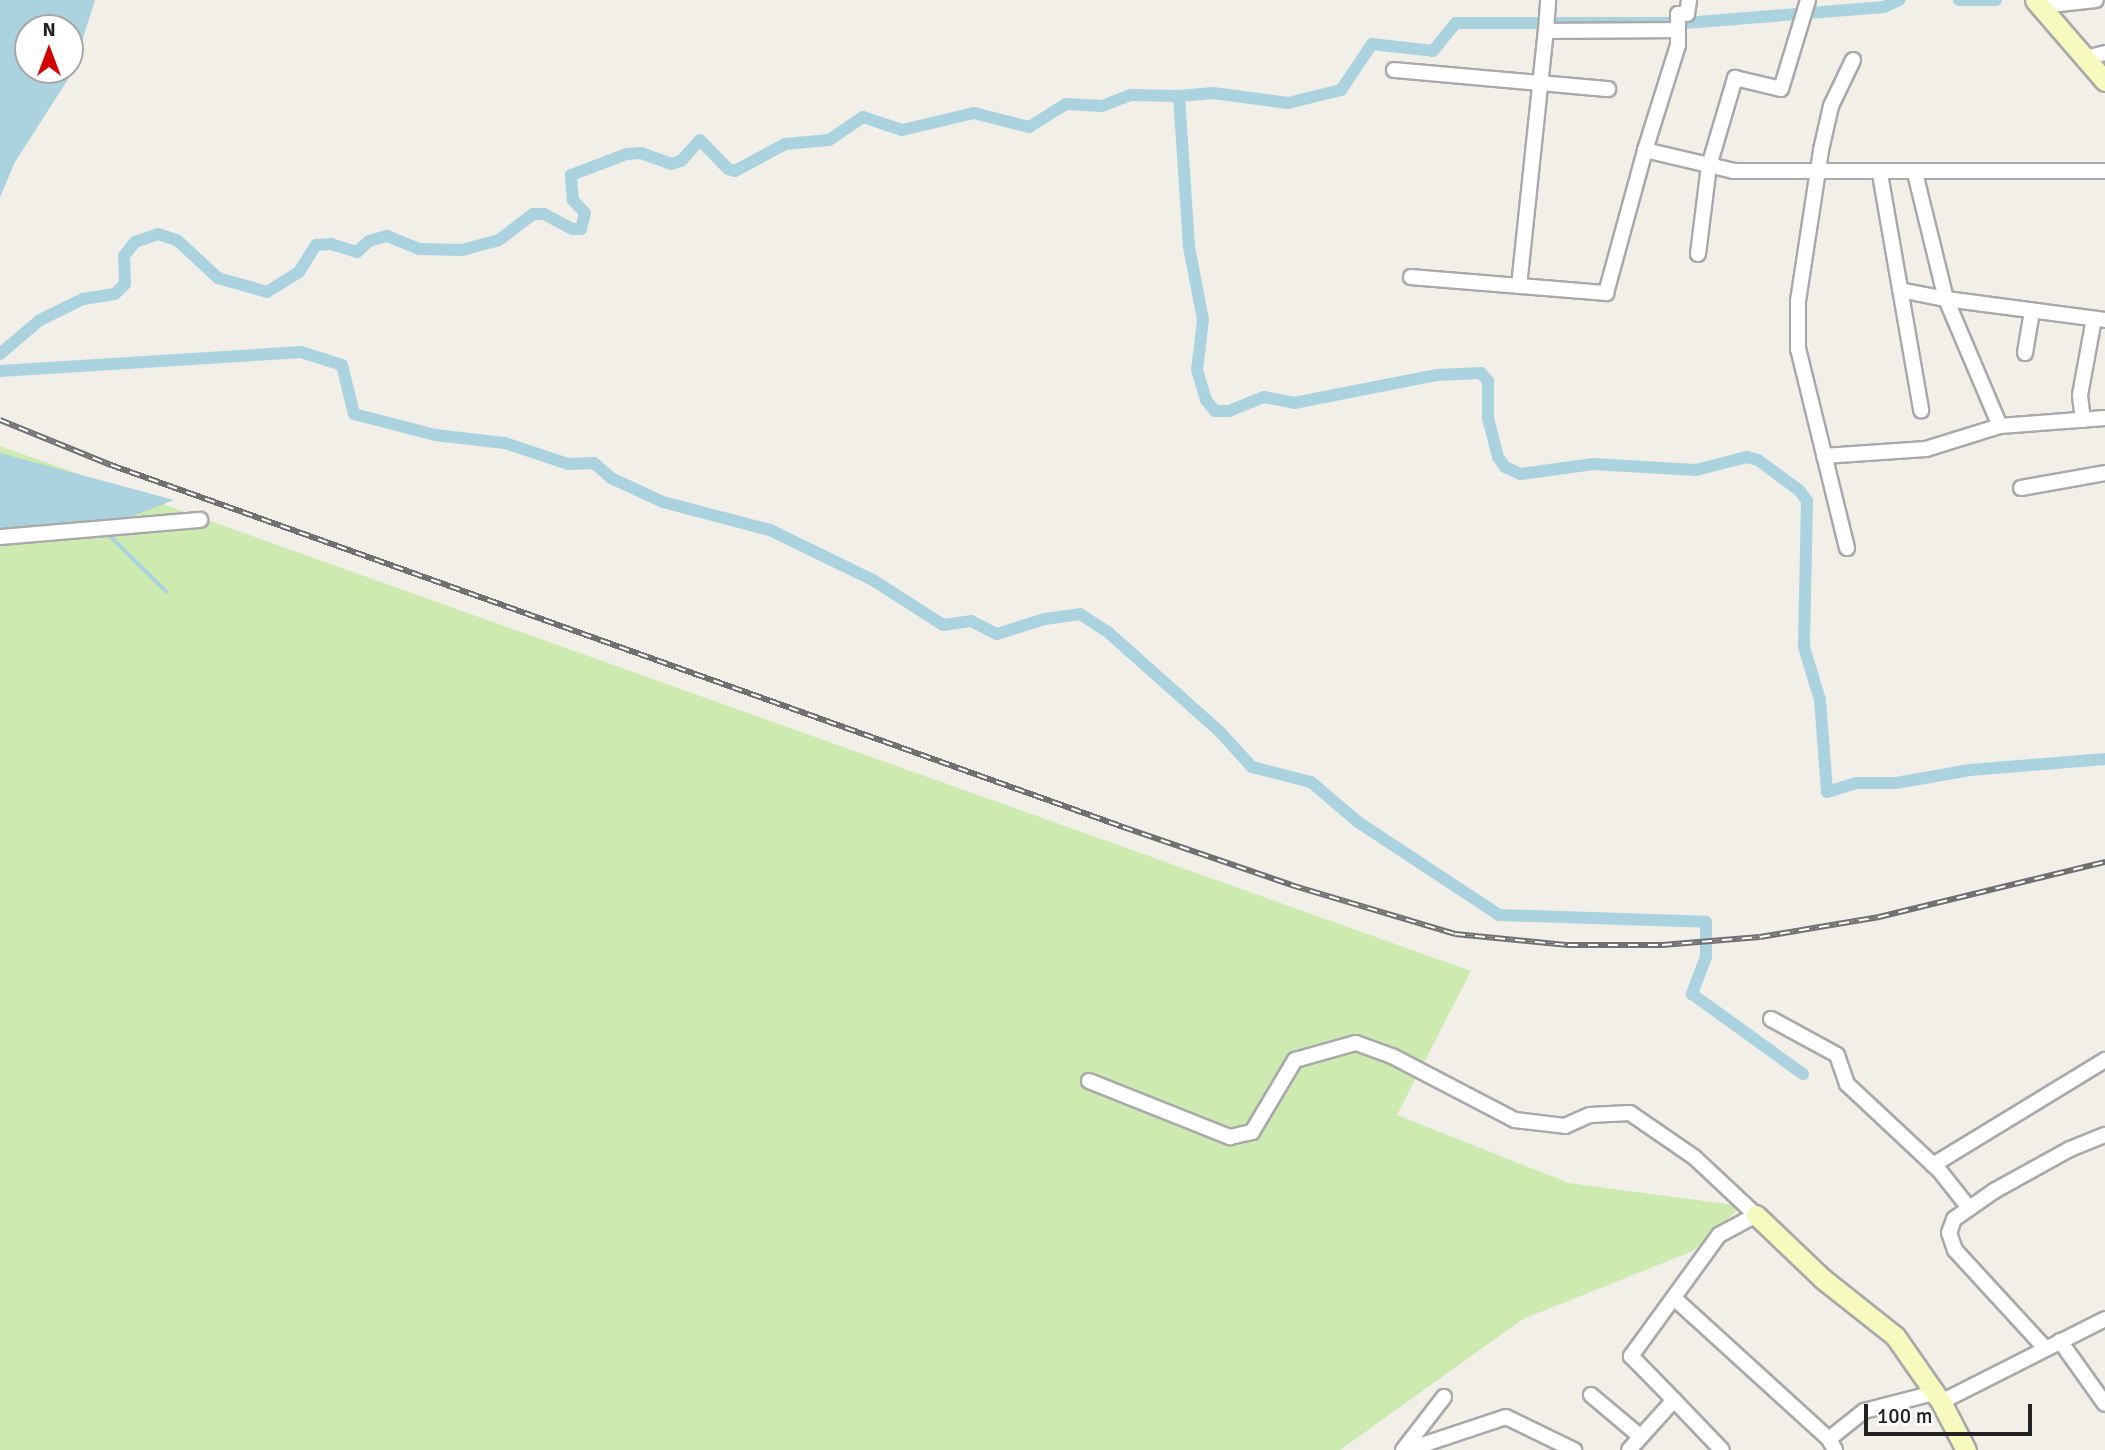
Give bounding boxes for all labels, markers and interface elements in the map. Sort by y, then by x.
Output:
north arrow [14,14,84,84]
text: N [42,18,56,42]
scale bar [1867,1390,2035,1434]
text: 100 m [1877,1403,1932,1429]

